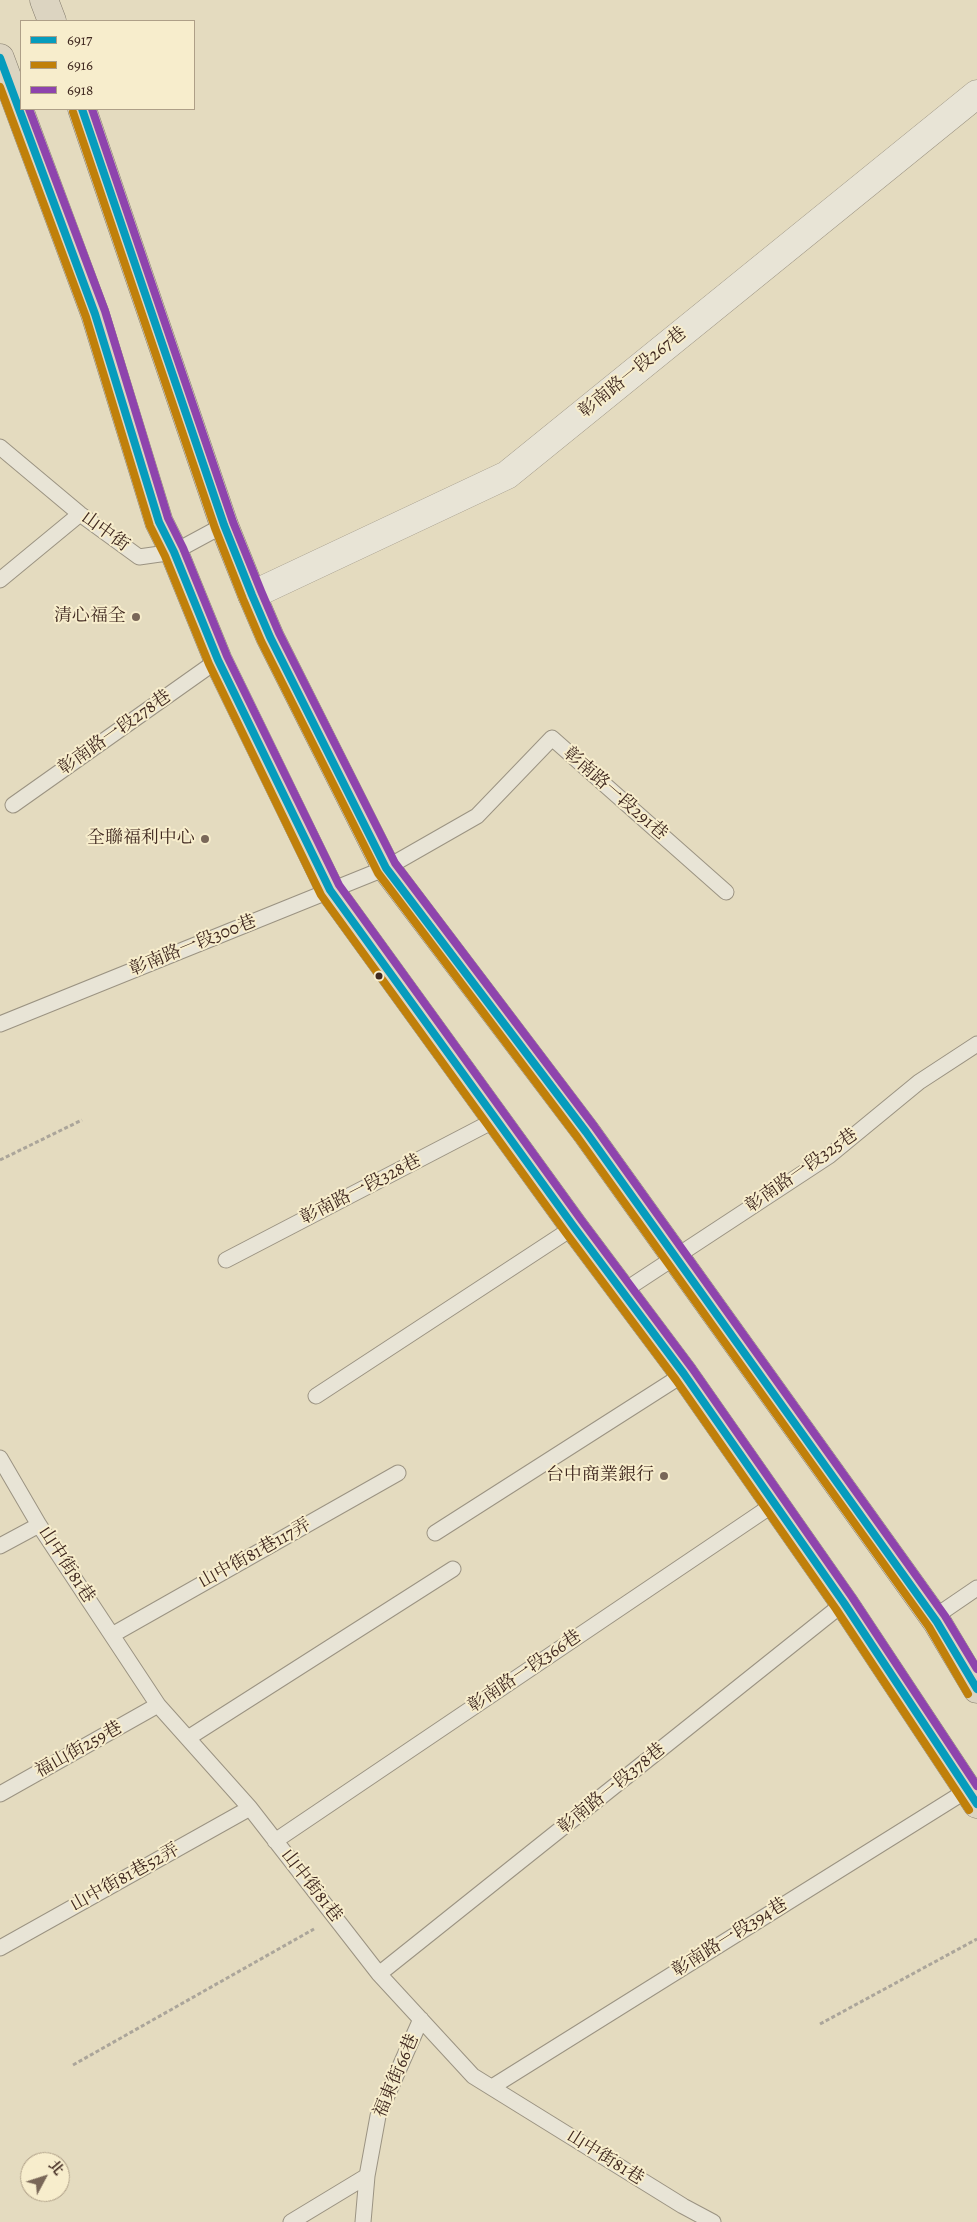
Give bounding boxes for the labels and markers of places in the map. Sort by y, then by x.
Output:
place label: 清心福全 [54,606,126,628]
marker: 清心福全 [130,611,142,623]
place label: 全聯福利中心 [87,828,195,850]
marker: 全聯福利中心 [199,833,211,845]
unlabelled marker [374,971,384,981]
place label: 台中商業銀行 [546,1465,654,1487]
marker: 台中商業銀行 [658,1470,670,1482]

